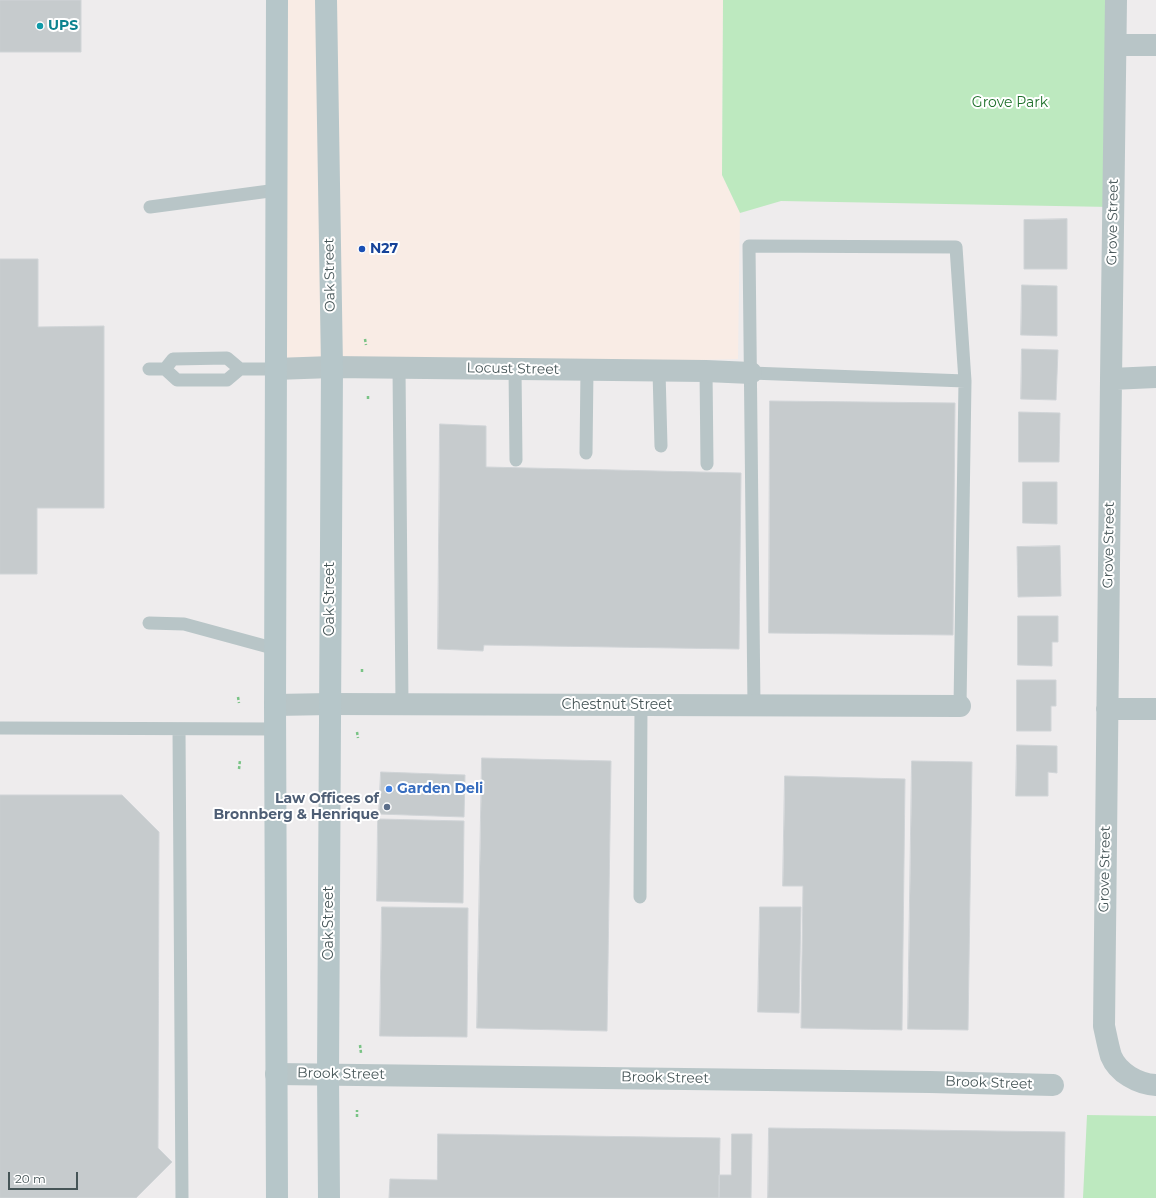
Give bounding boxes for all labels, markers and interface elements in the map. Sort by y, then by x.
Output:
place label: UPS [48,18,78,34]
marker: UPS [35,21,45,31]
park label: Grove Park [972,95,1048,111]
street label: Grove Street [1104,179,1122,265]
street label: Oak Street [321,238,339,312]
place label: N27 [370,241,398,257]
marker: N27 [357,244,367,254]
street label: Locust Street [467,360,559,378]
street label: Grove Street [1100,502,1118,588]
street label: Oak Street [322,562,338,636]
street label: Chestnut Street [562,697,672,713]
place label: Garden Deli [397,781,483,797]
marker: Garden Deli [384,784,394,794]
place label: Law Offices of Bronnberg & Henrique [213,791,379,824]
marker: Law Offices of Bronnberg & Henrique [382,802,392,812]
street label: Grove Street [1096,826,1114,912]
street label: Oak Street [321,886,337,960]
street label: Brook Street [297,1065,385,1083]
street label: Brook Street [621,1069,709,1087]
street label: Brook Street [945,1073,1033,1093]
scale bar [10,1164,80,1190]
text: 20 m [15,1171,46,1186]

